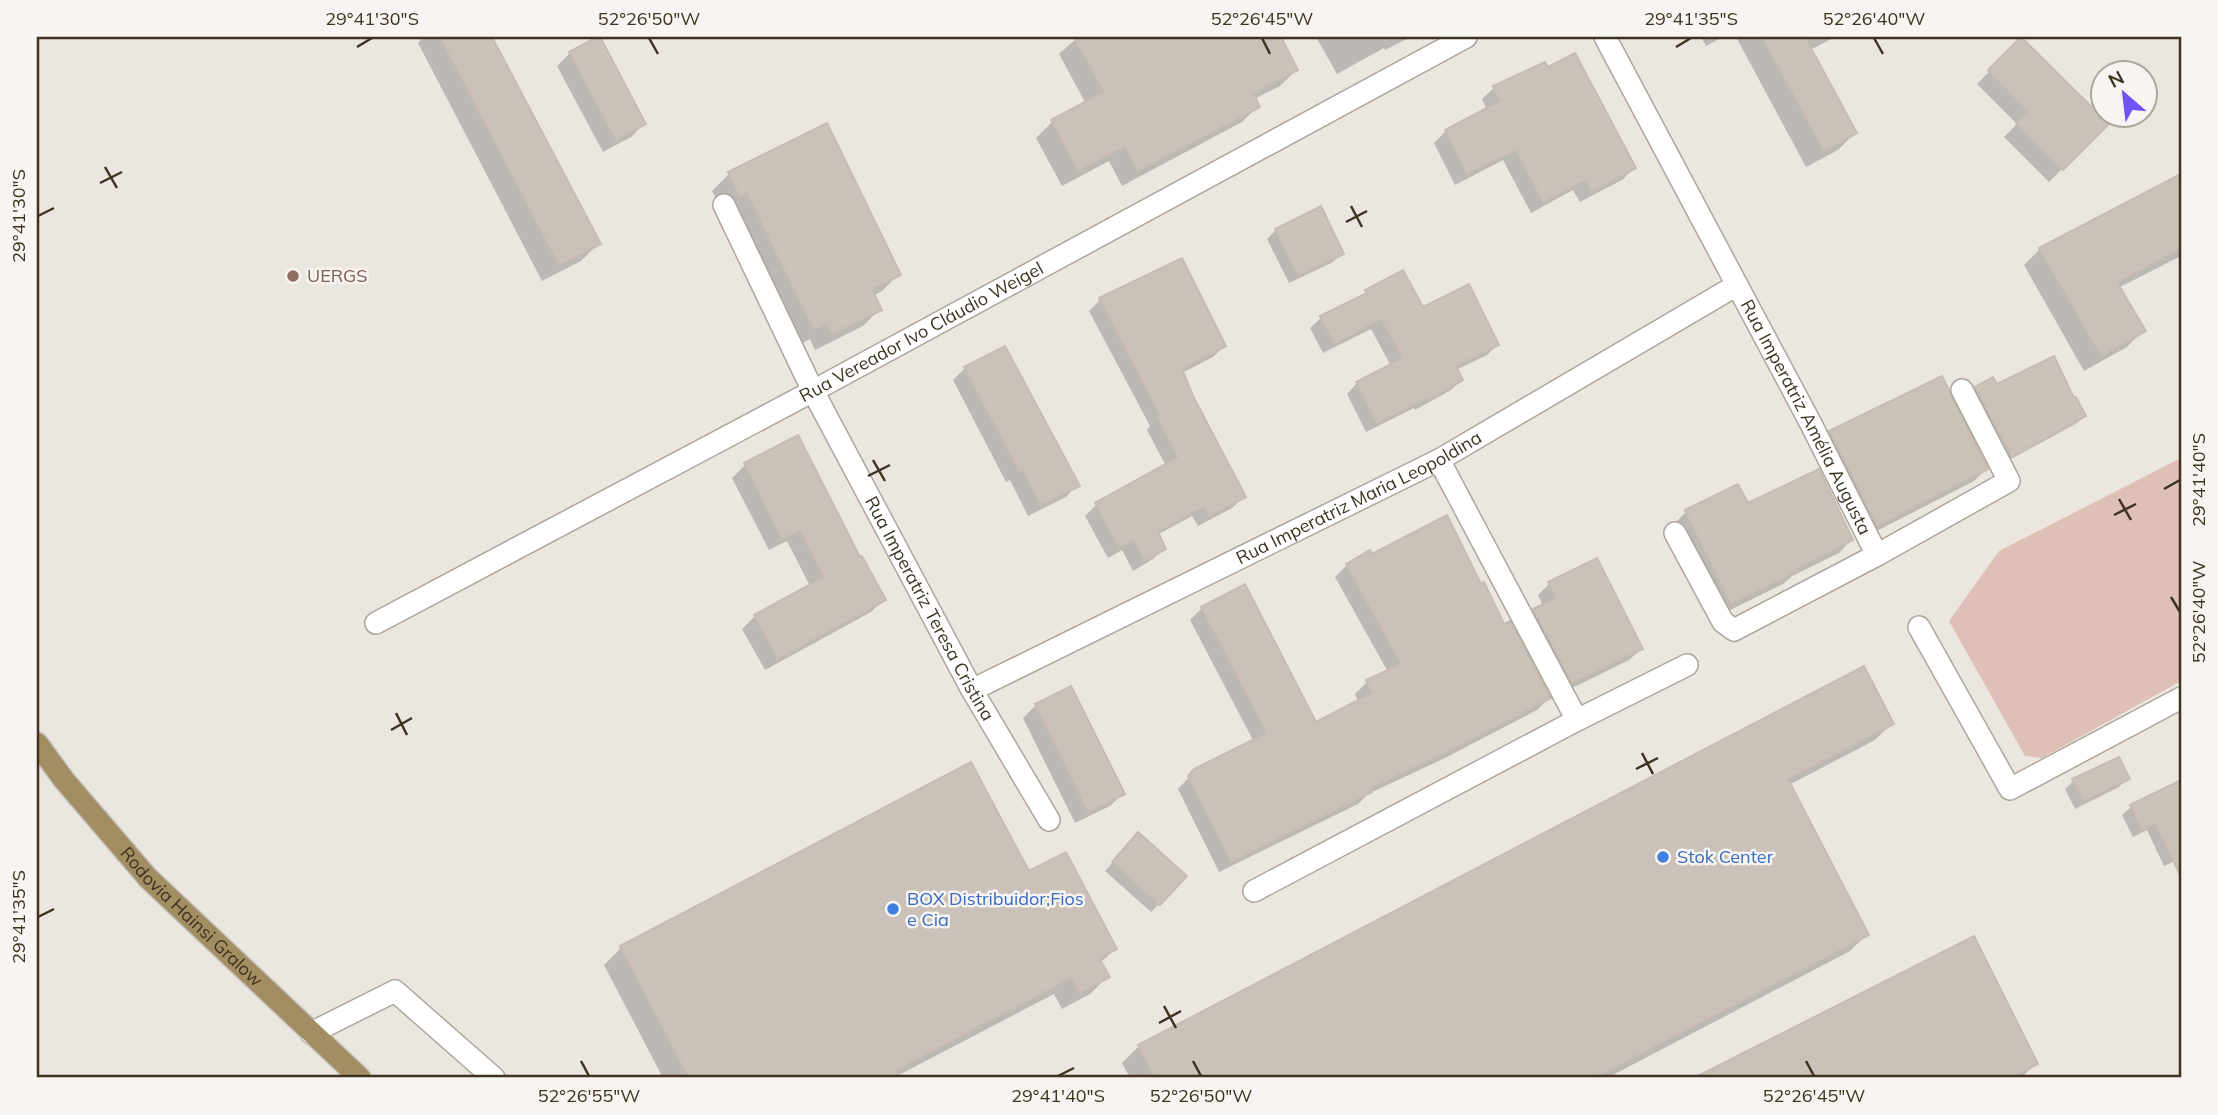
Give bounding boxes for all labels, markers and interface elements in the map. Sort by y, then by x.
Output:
text: 29°41'30"S [325,7,419,30]
text: 52°26'50"W [598,7,700,30]
text: 52°26'45"W [1211,7,1313,30]
text: 29°41'35"S [1644,7,1738,30]
text: 52°26'40"W [1823,7,1925,30]
north arrow [2088,60,2158,130]
text: N [2104,65,2128,93]
text: 29°41'30"S [7,169,30,263]
street label: Rua Vereador Ivo Cláudio Weigel [795,256,1047,407]
place label: UERGS [307,264,367,287]
marker: UERGS [285,268,301,284]
street label: Rua Imperatriz Amélia Augusta [1736,295,1877,538]
street label: Rua Imperatriz Maria Leopoldina [1232,426,1486,569]
text: 29°41'40"S [2187,433,2210,527]
street label: Rua Imperatriz Teresa Cristina [860,492,1000,725]
text: 52°26'40"W [2187,561,2210,663]
street label: Rodovia Hainsi Gralow [115,842,268,992]
place label: Stok Center [1677,845,1774,868]
marker: Stok Center [1655,849,1671,865]
text: 29°41'35"S [7,870,30,964]
place label: BOX Distribuidor;Fios e Cia [907,887,1084,931]
marker: BOX Distribuidor;Fios e Cia [885,901,901,917]
text: 52°26'55"W [538,1084,640,1107]
text: 29°41'40"S [1011,1084,1105,1107]
text: 52°26'50"W [1150,1084,1252,1107]
text: 52°26'45"W [1763,1084,1865,1107]

